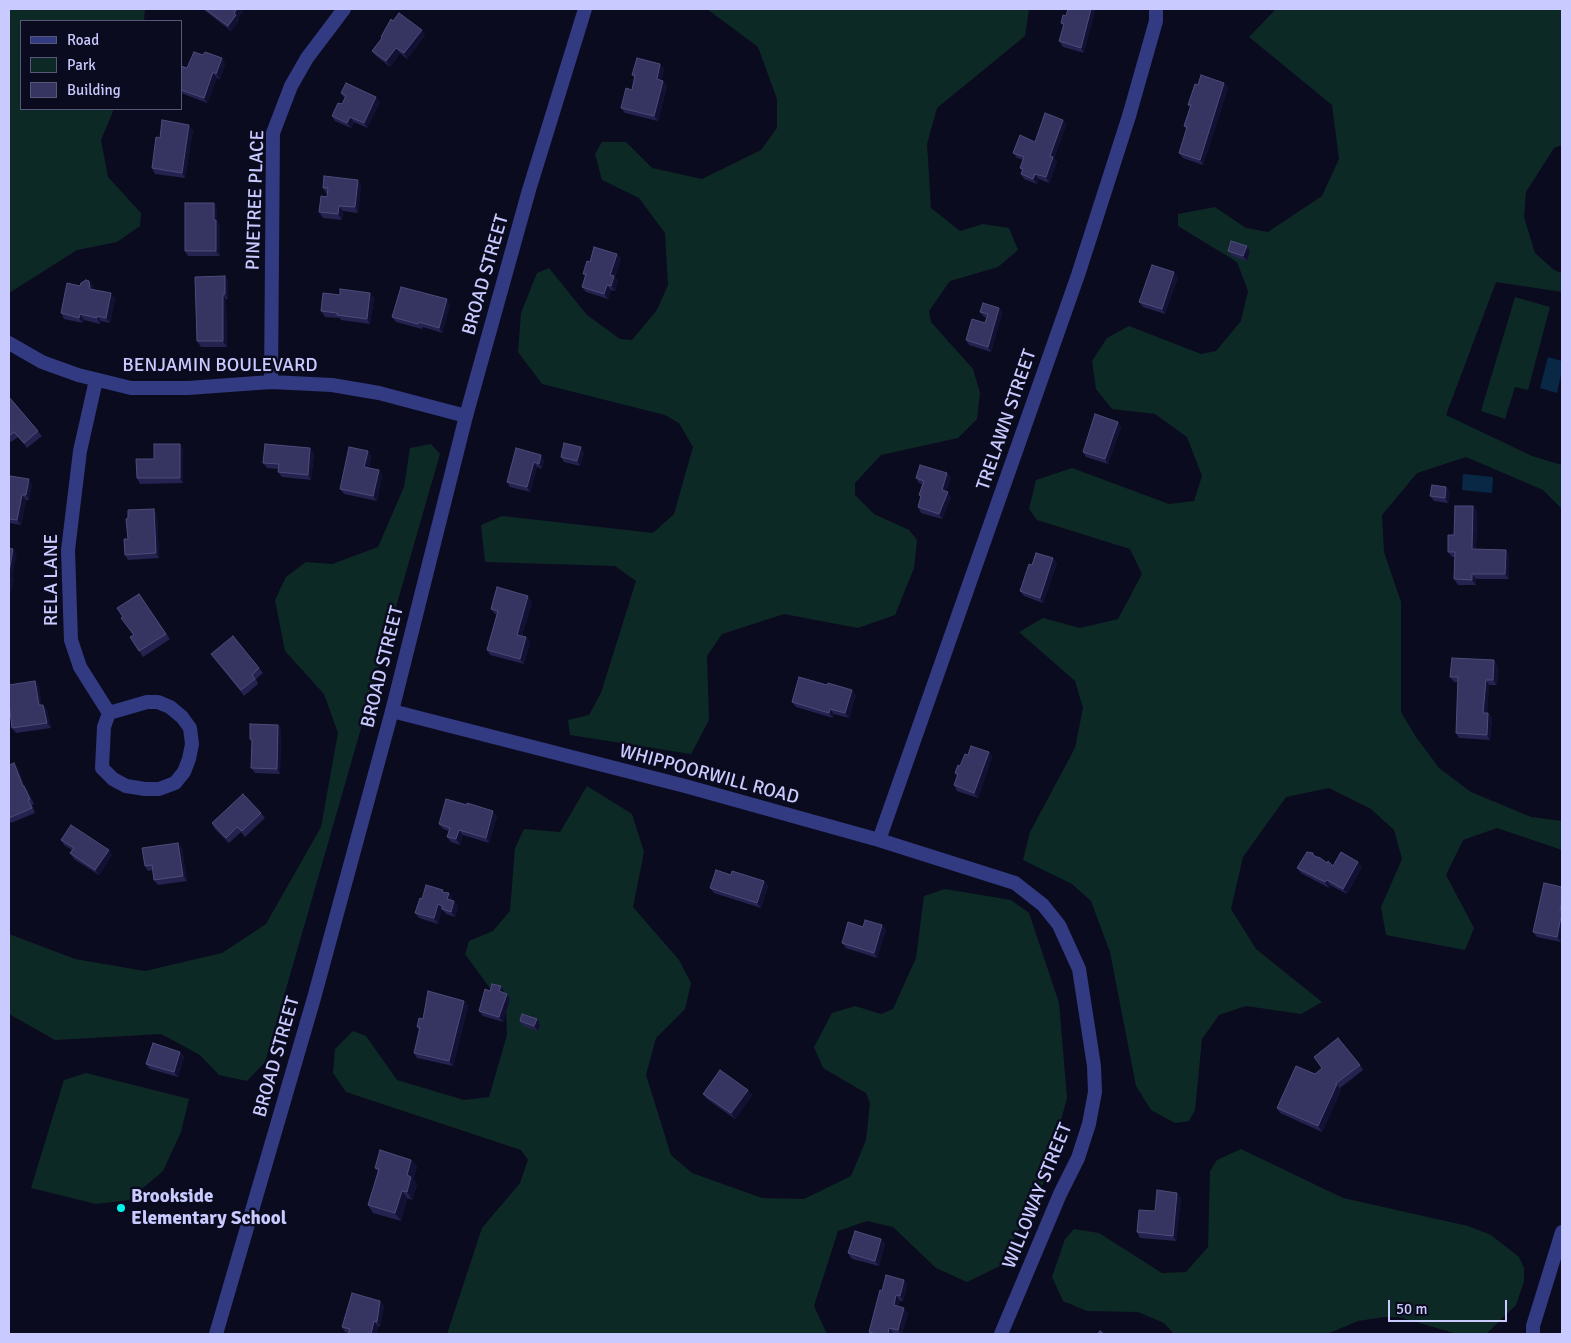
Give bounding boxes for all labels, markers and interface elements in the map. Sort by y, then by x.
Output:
legend [20,20,182,110]
text: Road [67,31,99,49]
text: Park [67,56,96,74]
text: Building [67,81,121,99]
street label: PINETREE PLACE [242,129,270,271]
street label: BROAD STREET [458,212,514,338]
street label: TRELAWN STREET [972,347,1042,493]
street label: BENJAMIN BOULEVARD [122,355,318,377]
street label: RELA LANE [41,534,63,626]
street label: BROAD STREET [357,604,409,730]
street label: WHIPPOORWILL ROAD [617,740,801,810]
street label: BROAD STREET [249,994,305,1120]
street label: WILLOWAY STREET [998,1120,1078,1272]
place label: Brookside Elementary School [131,1186,287,1230]
marker: Brookside Elementary School [115,1202,127,1214]
scale bar [1391,1290,1510,1322]
text: 50 m [1396,1300,1427,1318]

